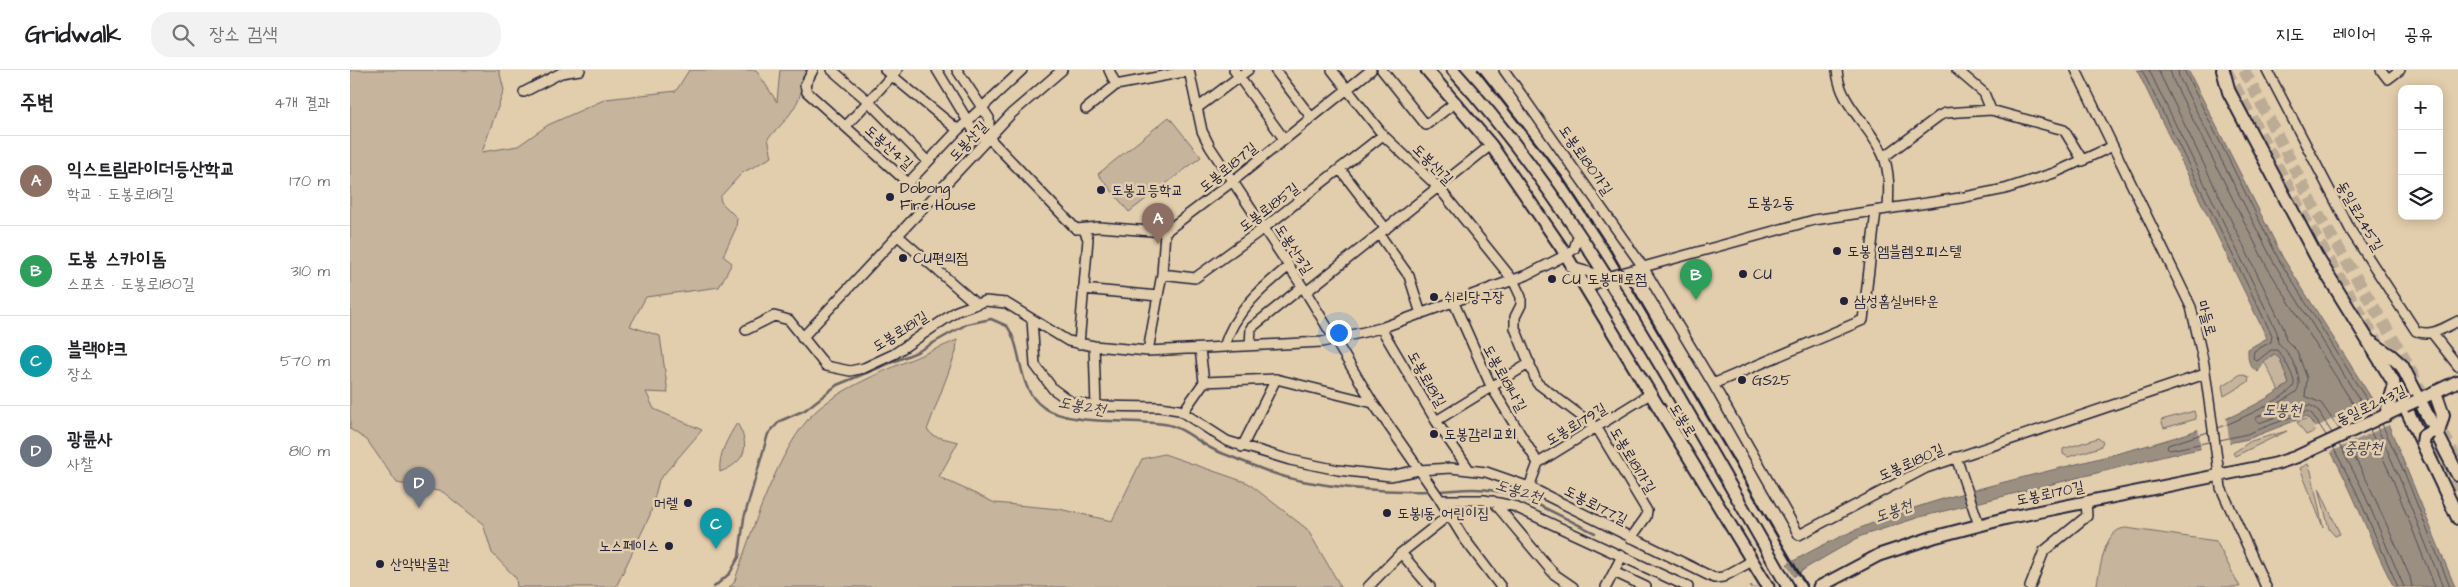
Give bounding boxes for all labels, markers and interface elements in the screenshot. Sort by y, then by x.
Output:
search box [151,12,501,57]
text: Gridwalk [25,18,121,52]
icon: search [169,21,197,49]
text: 장소 검색 [209,21,278,48]
text: 지도 [2276,22,2305,47]
text: 레이어 [2333,22,2376,47]
text: 공유 [2404,22,2433,47]
map controls [2398,85,2443,220]
button: + [2398,85,2443,130]
text: 주변 [20,88,54,117]
text: 4개 결과 [274,92,330,114]
street label: 도봉산길 [944,117,993,166]
street label: 도봉산4길 [860,120,917,175]
street label: 도봉로180가길 [1554,121,1618,200]
button: − [2398,130,2443,175]
street label: 도봉로187길 [1195,137,1262,197]
street label: 도봉산1길 [1407,139,1458,190]
text: 익스트림라이더등산학교 [67,156,235,183]
text: A [31,170,41,192]
text: 170 m [289,170,330,192]
button: layers [2398,175,2443,220]
street label: 동일로245길 [2331,177,2388,255]
place label: Dobong Fire House [900,178,976,216]
street label: 도봉로185길 [1235,178,1304,237]
place label: 도봉고등학교 [1111,180,1183,201]
text: 학교 · 도봉로181길 [67,183,174,205]
marker: 도봉고등학교 [1095,184,1107,196]
marker: Dobong Fire House [884,191,896,203]
district label: 도봉2동 [1747,192,1795,214]
pin: A [1142,203,1174,244]
street label: 도봉산3길 [1270,220,1318,278]
place label: 도봉 엠블렘오피스텔 [1847,241,1962,262]
marker: 도봉 엠블렘오피스텔 [1831,245,1843,257]
text: 도봉 스카이돔 [67,246,166,273]
place label: CU편의점 [913,248,968,269]
marker: CU편의점 [897,252,909,264]
pin: B [1680,259,1712,300]
text: B [30,260,42,282]
text: 310 m [291,260,330,282]
place label: CU [1753,264,1772,285]
marker: CU [1737,268,1749,280]
place label: CU 도봉대로점 [1562,269,1647,290]
text: 스포츠 · 도봉로180길 [67,273,195,295]
marker: CU 도봉대로점 [1546,273,1558,285]
place label: 쉬리당구장 [1444,287,1504,308]
marker: 쉬리당구장 [1428,291,1440,303]
place label: 삼성홈실버타운 [1854,291,1939,312]
marker: 삼성홈실버타운 [1838,295,1850,307]
street label: 마들로 [2191,298,2222,338]
street label: 도봉로181길 [868,306,932,357]
your location [1326,320,1352,346]
text: 블랙야크 [67,336,128,363]
street label: 도봉로181나길 [1477,341,1532,416]
street label: 도봉로181길 [1402,347,1451,411]
text: C [30,350,42,372]
text: 570 m [280,350,330,372]
text: 장소 [67,363,93,385]
place label: GS25 [1752,370,1792,391]
marker: GS25 [1736,374,1748,386]
street label: 동일로243길 [2333,380,2410,431]
water label: 도봉2천 [1056,391,1109,421]
street label: 도봉로179길 [1542,398,1611,451]
street label: 도봉로 [1664,399,1701,441]
water label: 도봉천 [2263,399,2303,421]
street label: 도봉로181가길 [1605,423,1661,497]
place label: 도봉감리교회 [1444,424,1516,445]
text: 광륜사 [67,426,113,453]
marker: 도봉감리교회 [1428,428,1440,440]
water label: 중랑천 [2344,437,2384,459]
street label: 도봉로180길 [1875,439,1947,486]
text: D [31,440,41,462]
text: 810 m [289,440,330,462]
text: 사찰 [67,453,93,475]
pin: D [403,467,435,508]
water label: 도봉2천 [1493,473,1547,509]
street label: 도봉로170길 [2014,476,2086,511]
street label: 도봉로177길 [1560,481,1631,530]
place label: 머렐 [654,493,678,514]
water label: 도봉천 [1871,493,1917,528]
marker: 머렐 [682,497,694,509]
place label: 도봉1동 어린이집 [1397,503,1489,524]
marker: 도봉1동 어린이집 [1381,507,1393,519]
pin: C [700,508,732,549]
place label: 노스페이스 [599,536,659,557]
marker: 노스페이스 [663,540,675,552]
place label: 산악박물관 [390,554,450,575]
marker: 산악박물관 [374,558,386,570]

